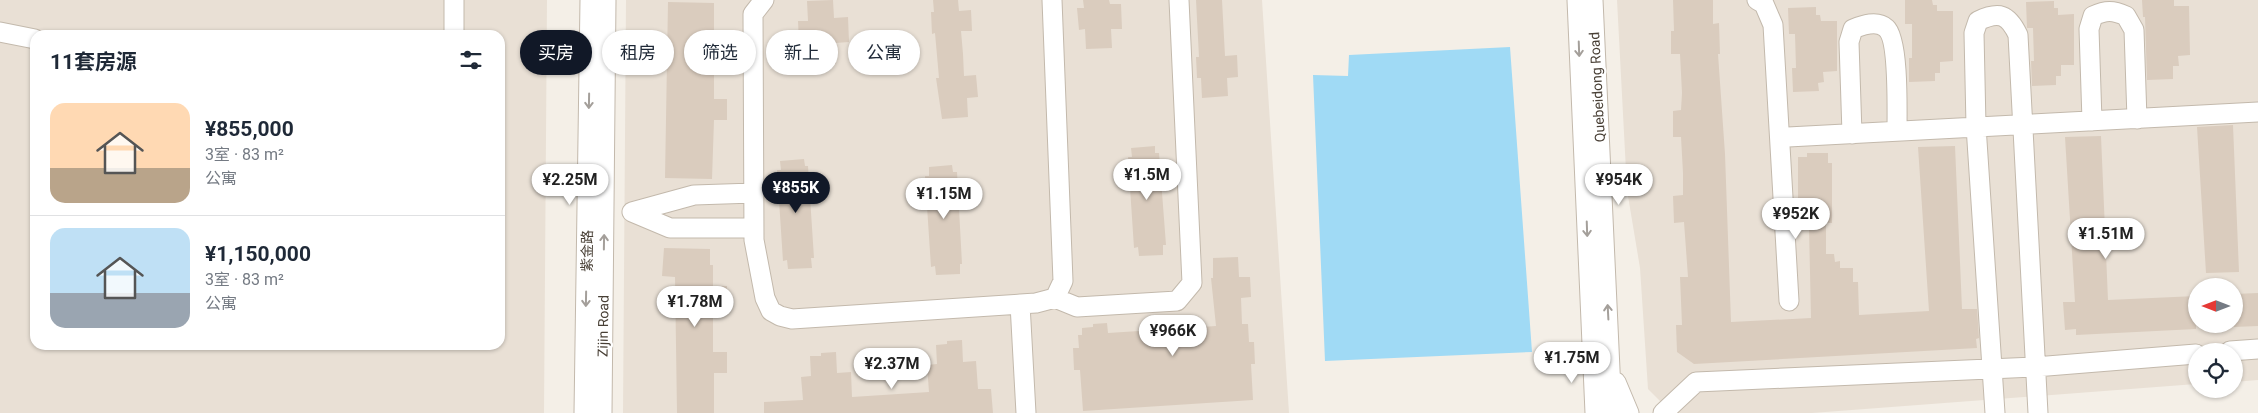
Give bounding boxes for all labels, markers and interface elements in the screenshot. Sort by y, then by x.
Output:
chip: 买房 [520,30,592,75]
chip: 租房 [602,30,674,75]
chip: 筛选 [684,30,756,75]
chip: 新上 [766,30,838,75]
chip: 公寓 [848,30,920,75]
street label: Quebeidong Road [1586,31,1608,143]
one-way arrow [1575,40,1584,56]
icon: filters [457,46,485,74]
text: 11套房源 [50,50,137,74]
one-way arrow [584,92,594,109]
text: ¥855,000 [205,117,294,141]
icon: home [90,123,150,183]
text: 3室 · 83 m² [205,145,284,164]
pin: ¥1.5M [1112,158,1182,201]
pin: ¥2.25M [529,164,611,206]
pin: ¥954K [1584,164,1654,206]
text: ¥1.5M [1124,165,1170,184]
text: 公寓 [205,169,237,188]
text: ¥2.25M [543,170,597,189]
text: ¥954K [1596,170,1642,189]
pin: ¥855K [761,172,831,214]
text: ¥855K [773,178,819,197]
pin: ¥1.15M [903,178,985,220]
text: ¥1.15M [917,184,971,203]
pin: ¥952K [1761,198,1831,240]
text: ¥952K [1773,204,1819,223]
pin: ¥1.51M [2065,218,2147,260]
one-way arrow [1582,220,1592,236]
text: ¥1.51M [2079,224,2133,243]
street label: 紫金路 [579,230,595,272]
one-way arrow [599,234,609,250]
text: ¥1,150,000 [205,242,311,266]
icon: home [90,248,150,308]
text: 3室 · 83 m² [205,270,284,289]
north arrow [2188,278,2242,332]
map controls [2188,278,2243,398]
pin: ¥1.78M [654,286,736,328]
one-way arrow [581,290,591,306]
text: ¥1.78M [668,292,722,311]
text: 公寓 [205,294,237,313]
street label: Zijin Road [594,295,612,357]
one-way arrow [1603,304,1612,320]
pin: ¥966K [1138,314,1208,357]
text: ¥966K [1150,321,1196,340]
pin: ¥1.75M [1531,342,1613,384]
button: locate [2188,343,2243,398]
pin: ¥2.37M [851,348,933,390]
text: ¥1.75M [1545,348,1599,367]
text: ¥2.37M [865,354,919,373]

